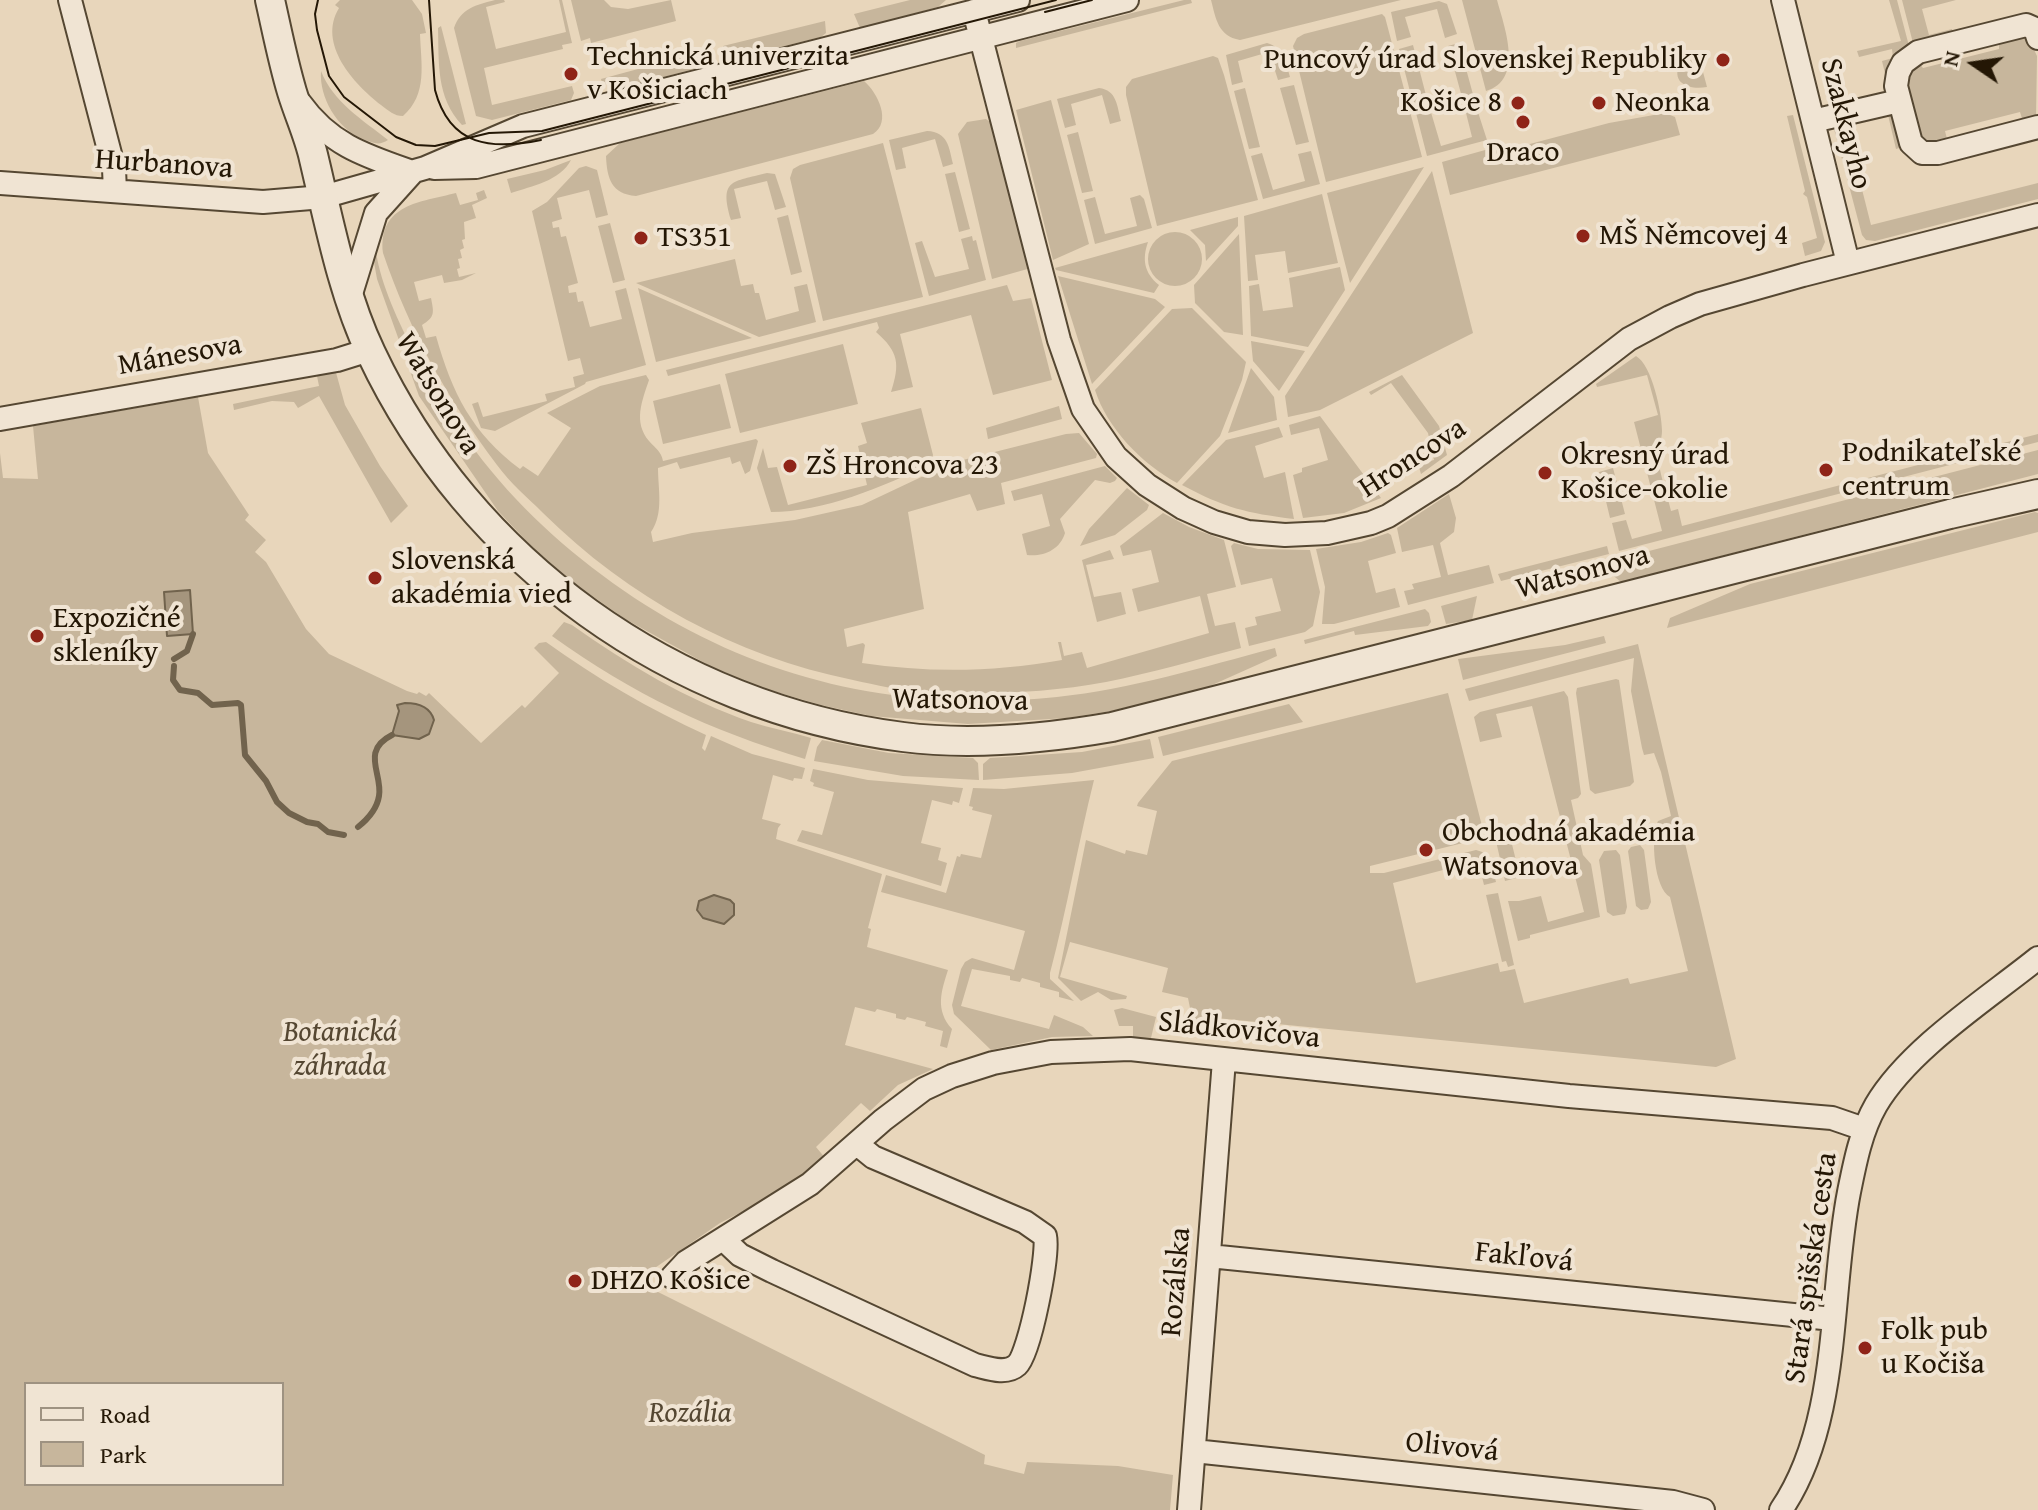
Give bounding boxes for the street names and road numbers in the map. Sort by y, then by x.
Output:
street label: Szakkayho [1811,55,1879,193]
street label: Hurbanova [94,142,234,188]
street label: Watsonova [386,326,488,462]
street label: Mánesova [115,327,245,385]
street label: Hroncova [1353,411,1473,507]
street label: Watsonova [1512,538,1654,608]
street label: Watsonova [892,682,1028,720]
street label: Sládkovičova [1156,1005,1322,1057]
street label: Stará spišská cesta [1778,1150,1846,1386]
street label: Rozálska [1154,1226,1200,1338]
street label: Fakľová [1473,1235,1575,1281]
street label: Olivová [1404,1425,1500,1471]

